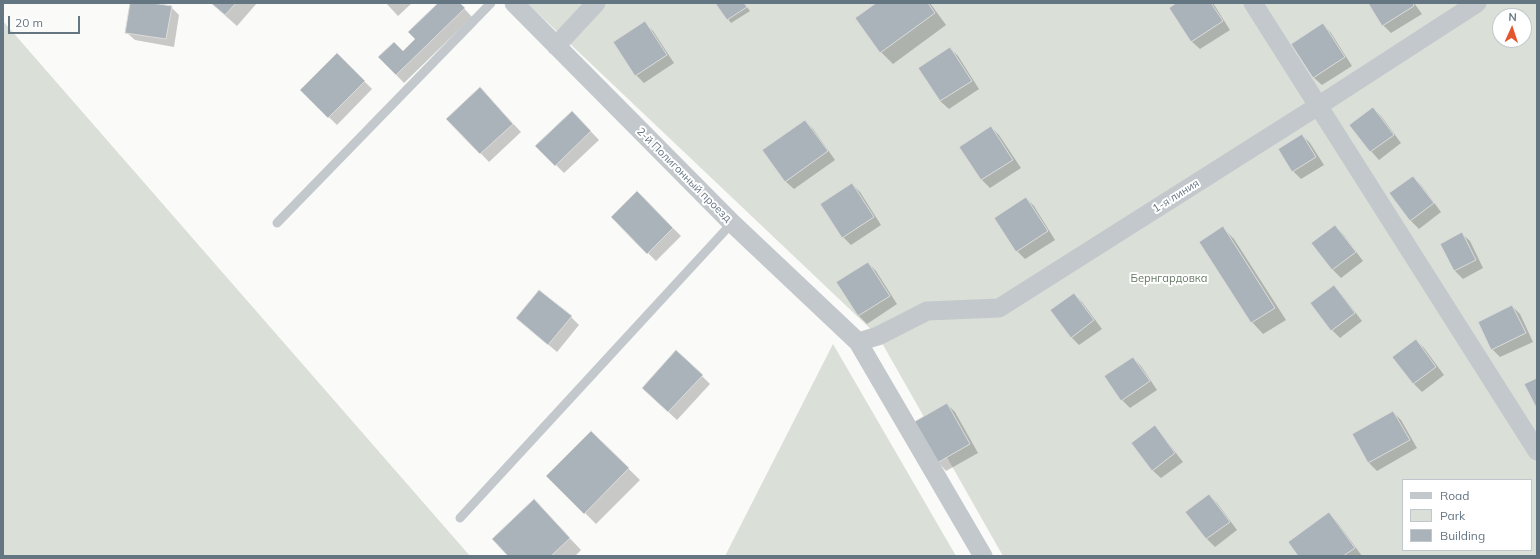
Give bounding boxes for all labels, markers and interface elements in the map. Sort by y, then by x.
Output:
scale bar [10,8,82,34]
north arrow [1492,8,1532,48]
text: N [1508,10,1517,24]
text: 20 m [15,15,43,30]
street label: 2-й Полигонный проезд [634,125,734,225]
street label: 1-я линия [1150,177,1202,215]
park label: Бернгардовка [1131,272,1207,286]
legend [1402,479,1532,551]
text: Road [1440,488,1469,503]
text: Park [1440,508,1465,523]
text: Building [1440,528,1485,543]

